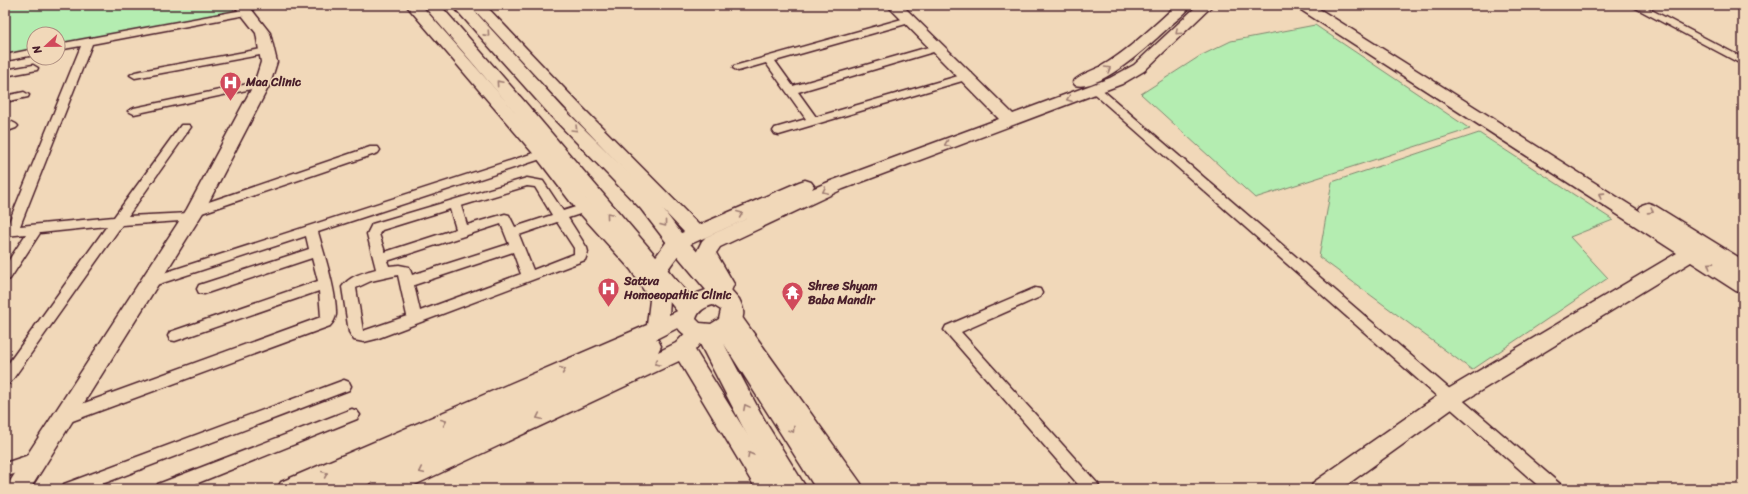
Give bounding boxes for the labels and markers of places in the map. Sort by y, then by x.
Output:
hospital icon: Maa Clinic [217,69,243,102]
place label: Maa Clinic [245,71,302,93]
place label: Sattva Homoeopathic Clinic [623,270,732,306]
hospital icon: Sattva Homoeopathic Clinic [596,275,622,308]
place label: Shree Shyam Baba Mandir [807,275,878,311]
temple icon: Shree Shyam Baba Mandir [779,280,805,313]

